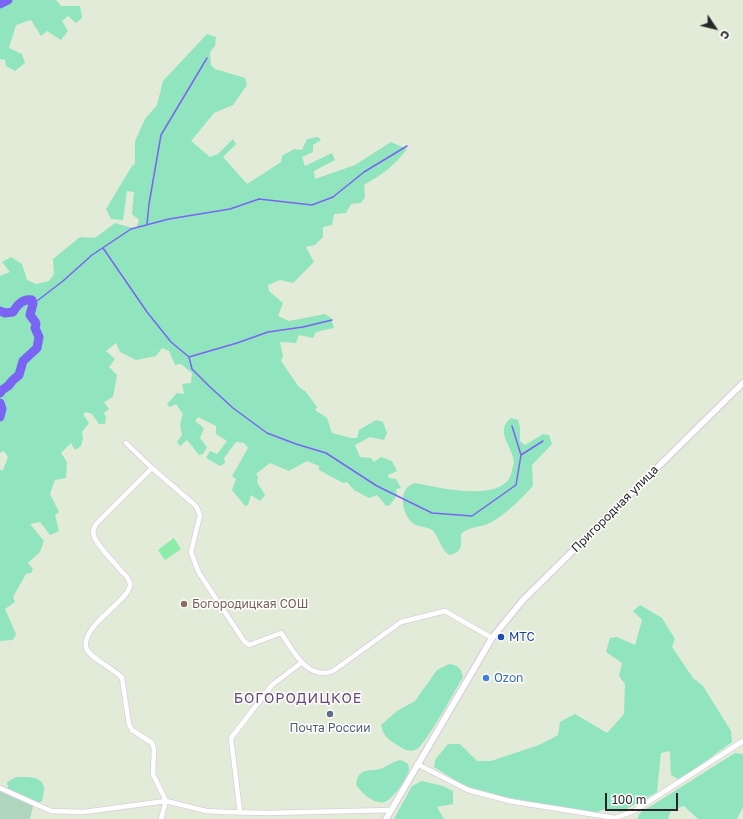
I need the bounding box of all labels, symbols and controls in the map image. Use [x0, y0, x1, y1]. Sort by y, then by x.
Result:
north arrow [695, 8, 735, 48]
text: С [718, 28, 733, 42]
street label: Пригородная улица [569, 463, 661, 555]
place label: Богородицкая СОШ [192, 597, 308, 611]
marker: Богородицкая СОШ [179, 599, 189, 609]
place label: МТС [509, 630, 535, 644]
marker: МТС [496, 632, 506, 642]
place label: Ozon [494, 671, 523, 685]
marker: Ozon [481, 673, 491, 683]
district label: БОГОРОДИЦКОЕ [234, 691, 362, 707]
marker: Почта России [325, 709, 335, 719]
place label: Почта России [290, 721, 370, 735]
scale bar [607, 785, 680, 811]
text: 100 m [612, 792, 646, 807]

